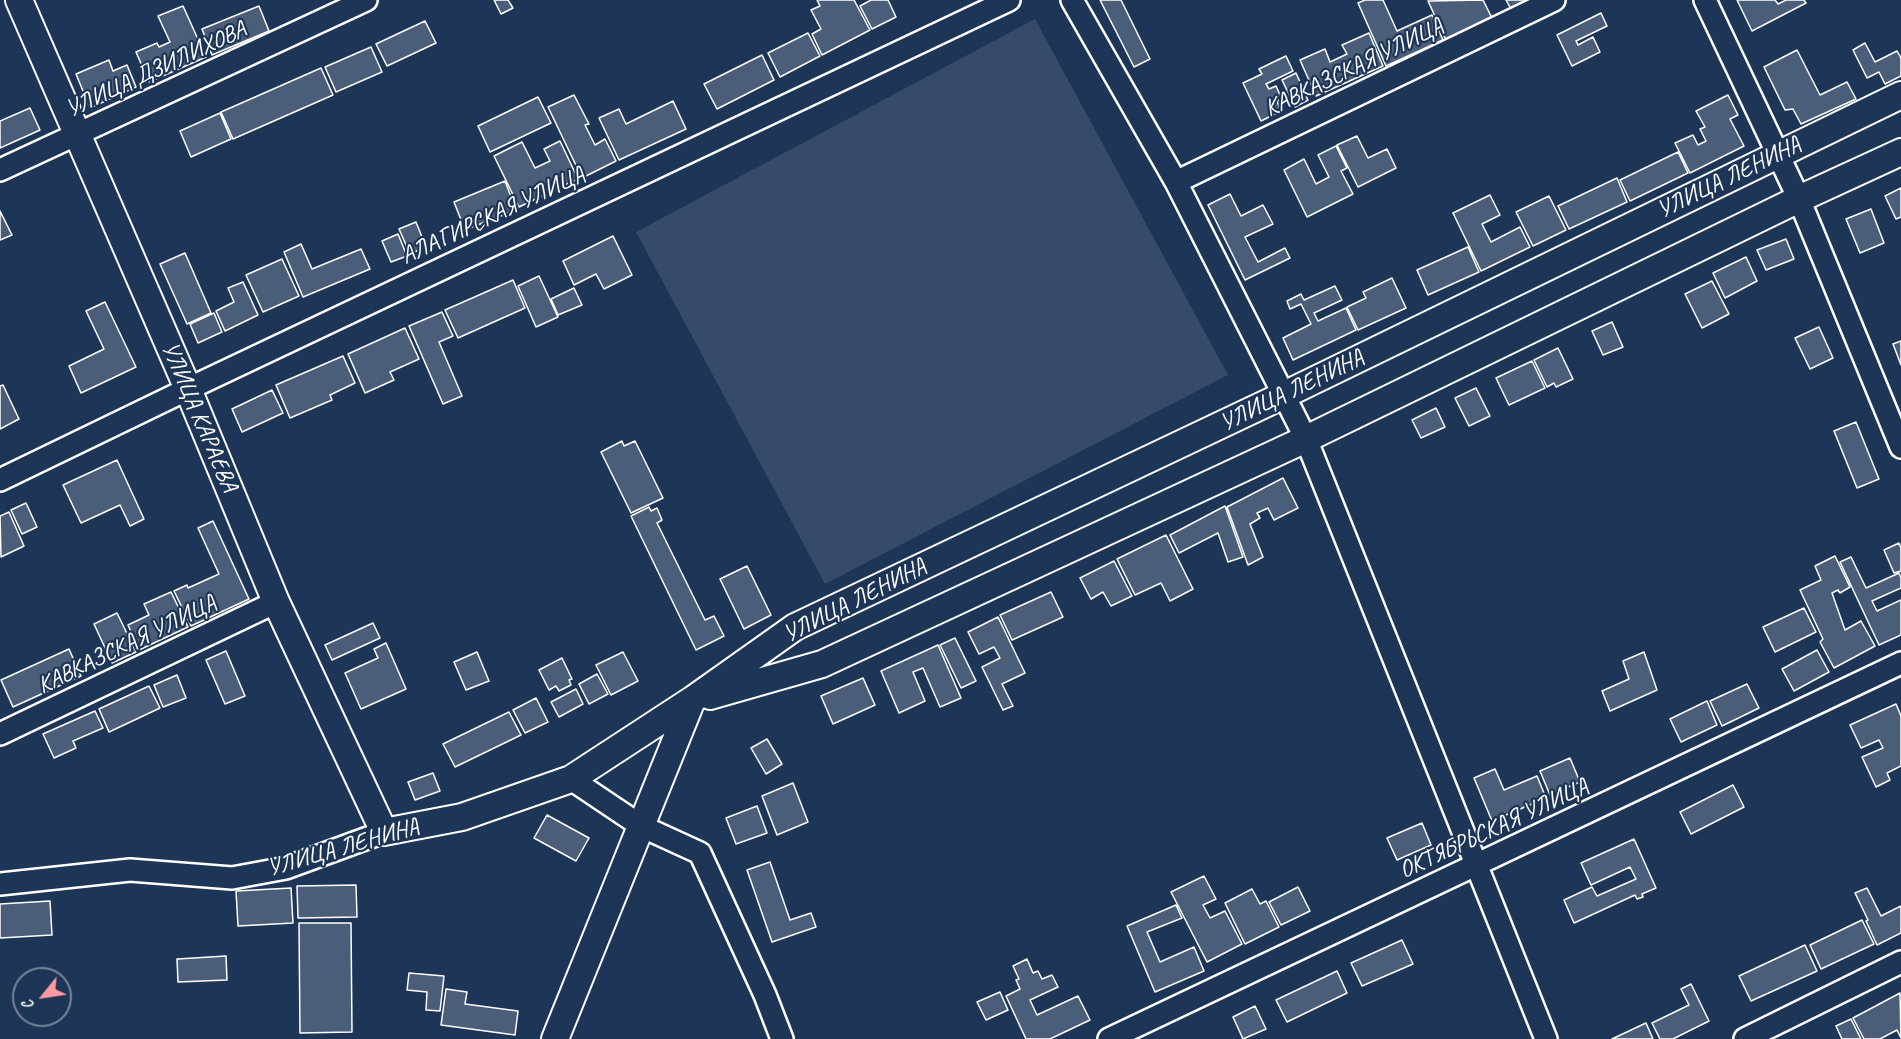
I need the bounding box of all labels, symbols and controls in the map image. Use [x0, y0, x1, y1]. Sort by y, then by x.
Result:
street label: КАВКАЗСКАЯ УЛИЦА [1260, 12, 1448, 124]
street label: УЛИЦА ДЗИЛИХОВА [61, 16, 251, 124]
street label: УЛИЦА ЛЕНИНА [1652, 131, 1806, 225]
street label: АЛАГИРСКАЯ УЛИЦА [397, 161, 589, 271]
street label: УЛИЦА КАРАЕВА [155, 338, 243, 496]
street label: УЛИЦА ЛЕНИНА [1215, 344, 1369, 438]
street label: УЛИЦА ЛЕНИНА [779, 553, 931, 649]
street label: КАВКАЗСКАЯ УЛИЦА [33, 589, 221, 701]
street label: ОКТЯБРЬСКАЯ УЛИЦА [1395, 773, 1593, 885]
street label: УЛИЦА ЛЕНИНА [264, 813, 422, 883]
north arrow [12, 967, 72, 1027]
text: С [18, 997, 39, 1013]

